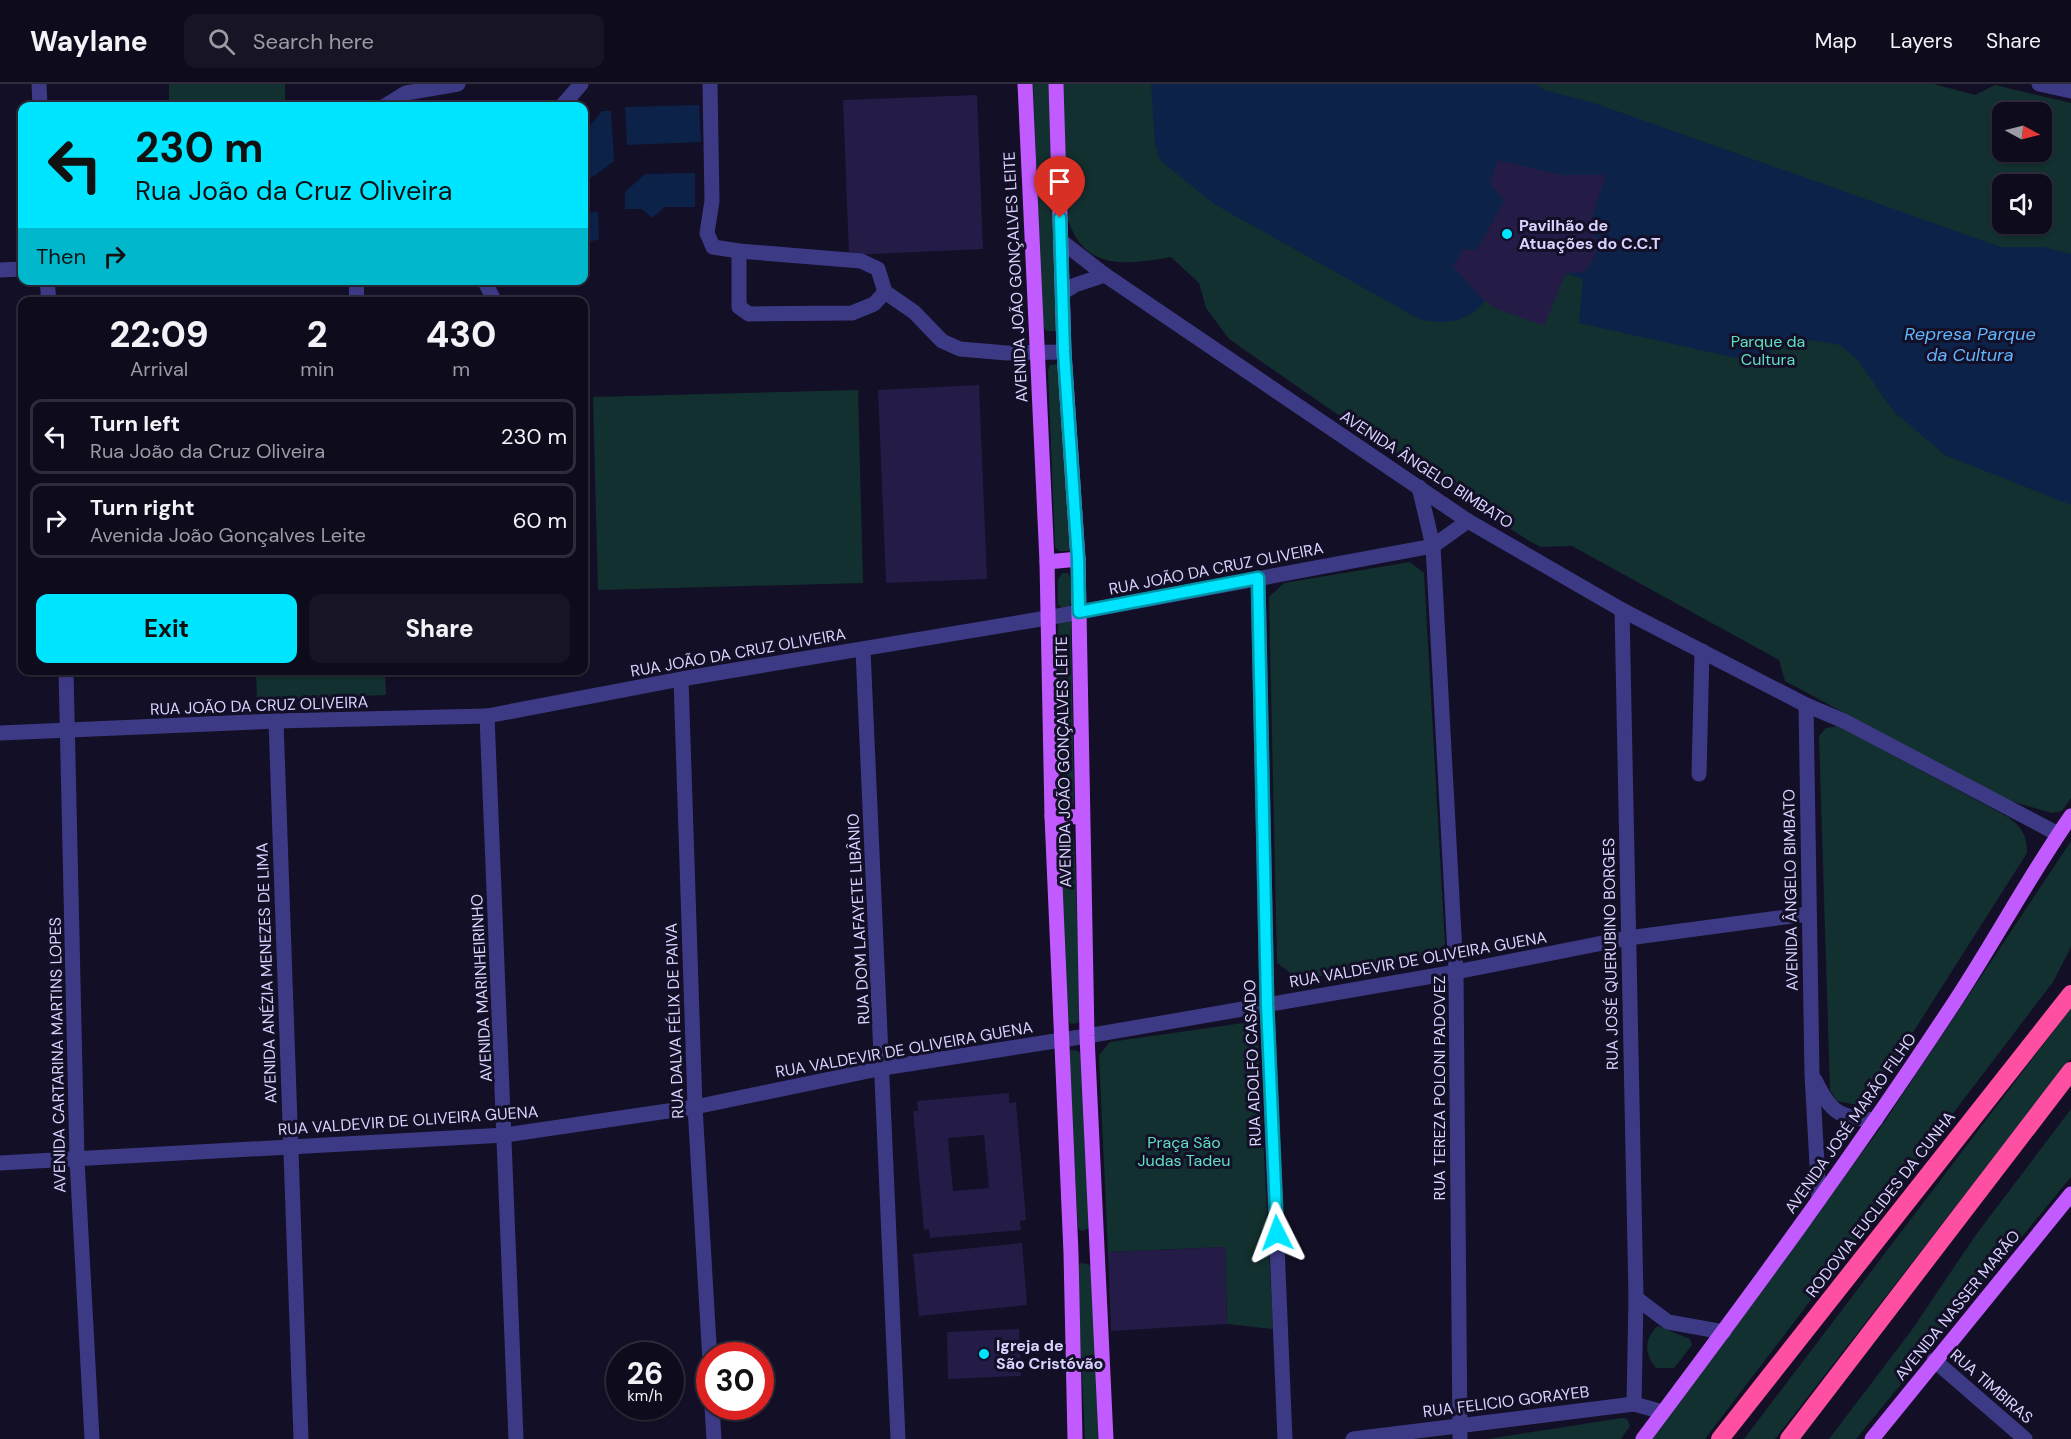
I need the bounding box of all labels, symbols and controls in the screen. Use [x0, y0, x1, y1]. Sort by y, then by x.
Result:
search box [184, 14, 604, 68]
text: Waylane [30, 23, 148, 60]
icon: search [205, 25, 238, 58]
text: Search here [253, 27, 374, 56]
text: Map [1815, 27, 1857, 55]
text: Layers [1890, 27, 1953, 55]
text: Share [1986, 27, 2041, 55]
north arrow [1992, 102, 2052, 162]
map controls [1992, 102, 2052, 234]
text: 230 m [135, 120, 264, 175]
icon: left [36, 126, 114, 204]
street label: AVENIDA JOÃO GONÇALVES LEITE [998, 151, 1033, 403]
pin [1034, 156, 1085, 218]
icon: arrive [1043, 165, 1076, 198]
text: Rua João da Cruz Oliveira [135, 173, 452, 208]
button: sound [1992, 174, 2052, 234]
place label: Pavilhão de Atuações do C.C.T [1519, 215, 1661, 254]
marker: Pavilhão de Atuações do C.C.T [1500, 227, 1514, 241]
icon: right [98, 240, 131, 273]
text: Then [36, 242, 86, 271]
text: 22:09 [109, 311, 209, 358]
text: 2 [307, 311, 328, 358]
text: 430 [426, 311, 497, 358]
water label: Represa Parque da Cultura [1904, 322, 2036, 367]
park label: Parque da Cultura [1731, 331, 1805, 370]
text: Arrival [130, 356, 188, 382]
text: min [300, 356, 334, 382]
text: m [452, 356, 470, 382]
street label: AVENIDA ÂNGELO BIMBATO [1336, 406, 1517, 533]
text: Turn left [90, 409, 180, 438]
icon: left [39, 420, 72, 453]
text: 230 m [501, 422, 567, 451]
text: Rua João da Cruz Oliveira [90, 438, 325, 464]
text: Turn right [90, 493, 195, 522]
icon: right [39, 504, 72, 537]
text: 60 m [513, 506, 567, 535]
text: Avenida João Gonçalves Leite [90, 522, 366, 548]
street label: RUA JOÃO DA CRUZ OLIVEIRA [1107, 537, 1326, 600]
button: Exit [36, 594, 297, 663]
button: Share [309, 594, 570, 663]
street label: RUA JOÃO DA CRUZ OLIVEIRA [629, 623, 848, 682]
street label: AVENIDA JOÃO GONÇALVES LEITE [1051, 636, 1076, 888]
street label: RUA JOÃO DA CRUZ OLIVEIRA [150, 691, 369, 720]
street label: AVENIDA ÂNGELO BIMBATO [1778, 789, 1803, 991]
street label: RUA DOM LAFAYETE LIBÂNIO [842, 813, 875, 1025]
street label: RUA JOSÉ QUERUBINO BORGES [1598, 838, 1623, 1070]
street label: AVENIDA ANÉZIA MENEZES DE LIMA [251, 842, 282, 1104]
street label: AVENIDA MARINHEIRINHO [466, 893, 497, 1083]
street label: AVENIDA CARTARINA MARTINS LOPES [45, 917, 70, 1193]
street label: RUA DALVA FÉLIX DE PAIVA [661, 922, 688, 1119]
street label: RUA VALDEVIR DE OLIVEIRA GUENA [1288, 926, 1549, 992]
street label: RUA TEREZA POLONI PADOVEZ [1429, 976, 1450, 1200]
street label: RUA ADOLFO CASADO [1239, 979, 1266, 1147]
street label: RUA VALDEVIR DE OLIVEIRA GUENA [774, 1016, 1035, 1082]
street label: AVENIDA JOSÉ MARÃO FILHO [1780, 1029, 1921, 1218]
street label: RUA VALDEVIR DE OLIVEIRA GUENA [277, 1101, 539, 1140]
street label: RODOVIA EUCLIDES DA CUNHA [1801, 1107, 1960, 1302]
park label: Praça São Judas Tadeu [1138, 1132, 1231, 1171]
position arrow [1245, 1201, 1309, 1265]
street label: AVENIDA NASSER MARÃO [1890, 1226, 2025, 1385]
place label: Igreja de São Cristóvão [996, 1335, 1103, 1374]
speed limit sign: 30 [696, 1342, 774, 1420]
street label: RUA TIMBIRAS [1946, 1345, 2038, 1428]
marker: Igreja de São Cristóvão [977, 1347, 991, 1361]
text: 26 [627, 1354, 663, 1393]
street label: RUA FELICIO GORAYEB [1422, 1381, 1590, 1422]
text: km/h [627, 1386, 663, 1406]

